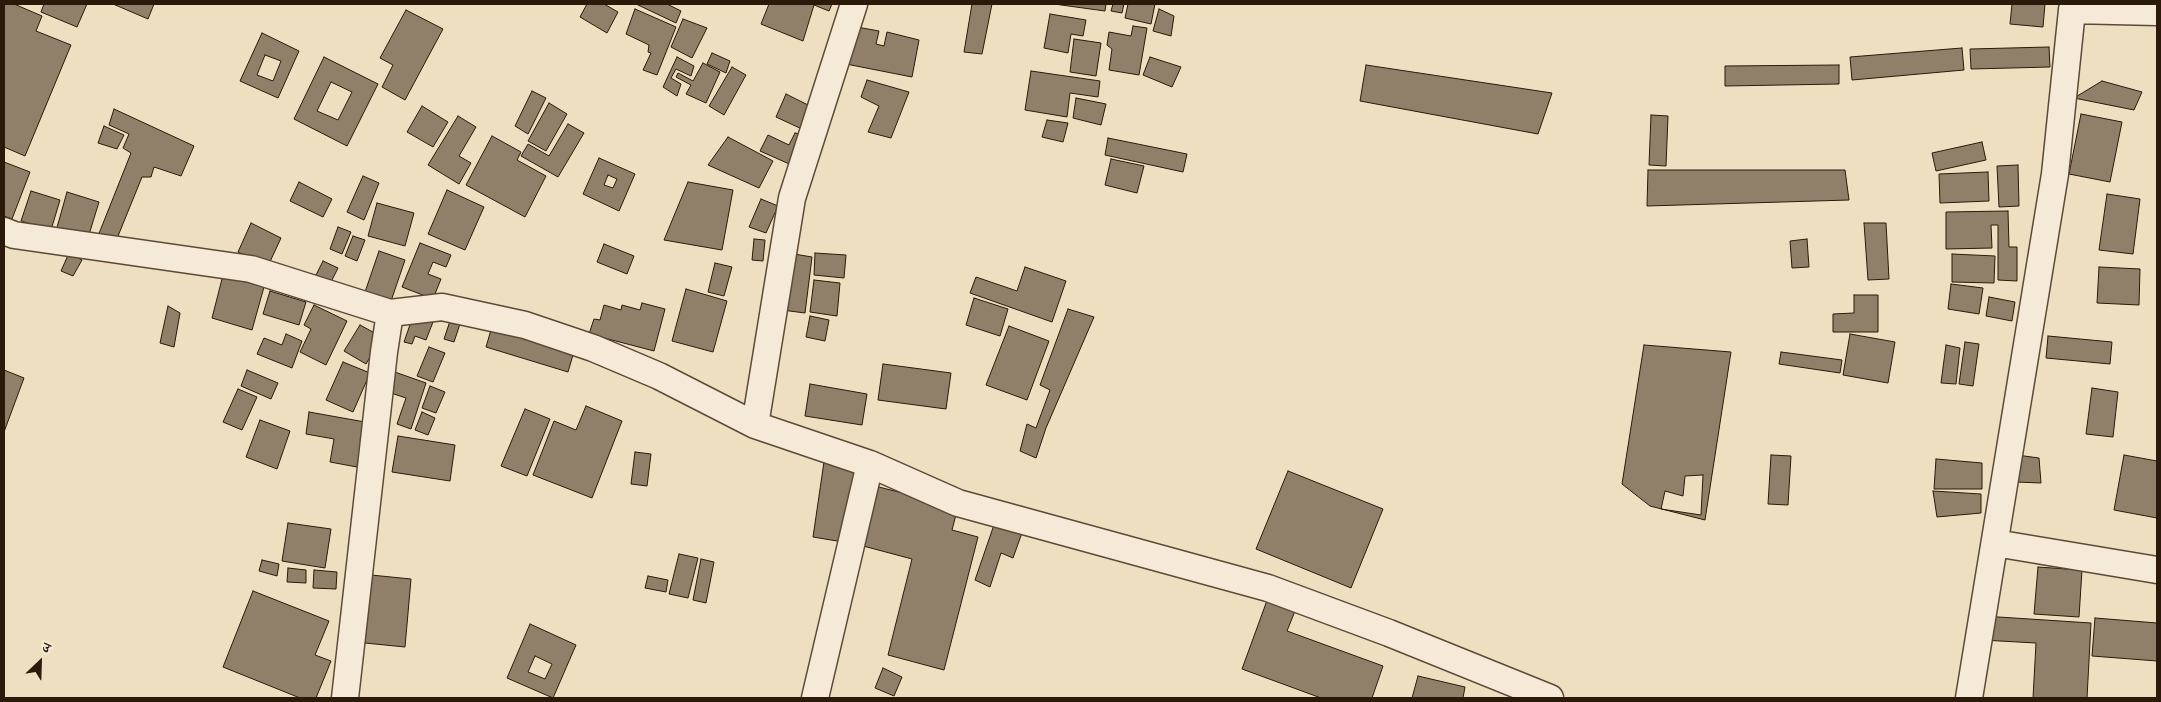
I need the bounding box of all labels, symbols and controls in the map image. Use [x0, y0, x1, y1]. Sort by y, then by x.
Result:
north arrow [15, 637, 65, 687]
text: उ [40, 639, 53, 657]

